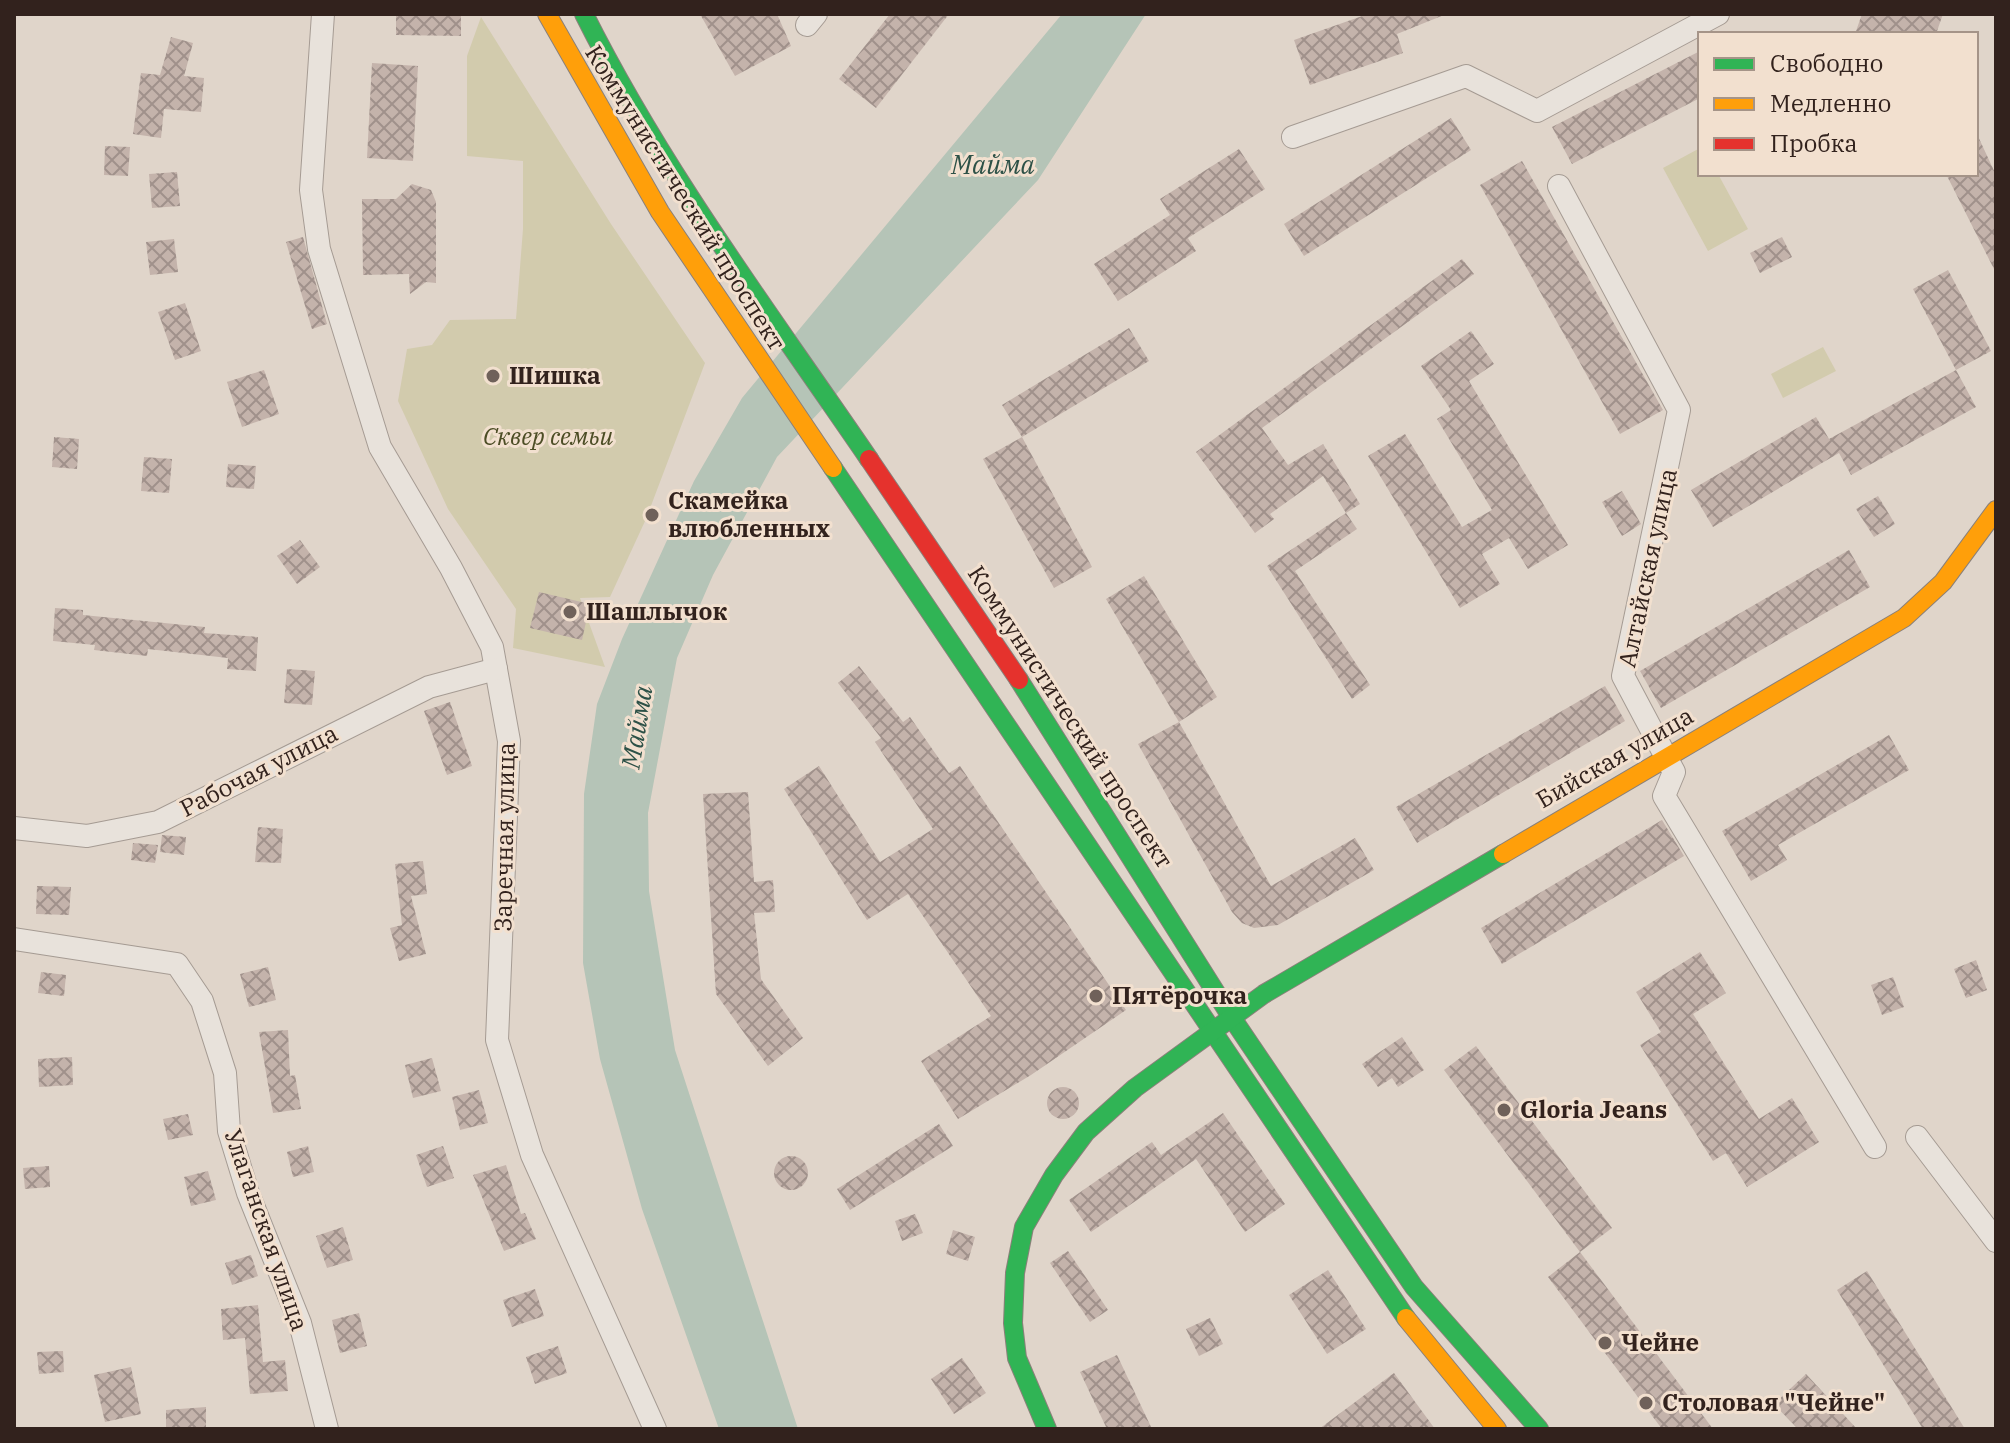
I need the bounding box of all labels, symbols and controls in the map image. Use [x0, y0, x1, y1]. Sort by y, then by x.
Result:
legend [1698, 32, 1978, 176]
street label: Коммунистический проспект [578, 39, 793, 356]
text: Свободно [1770, 47, 1883, 79]
text: Медленно [1770, 87, 1891, 119]
text: Пробка [1770, 127, 1858, 159]
water label: Майма [950, 147, 1035, 181]
place label: Шишка [509, 359, 601, 391]
marker: Шишка [484, 367, 502, 385]
park label: Сквер семьи [483, 420, 613, 452]
street label: Алтайская улица [1610, 465, 1684, 670]
place label: Скамейка влюбленных [668, 484, 830, 544]
marker: Скамейка влюбленных [643, 506, 661, 524]
street label: Коммунистический проспект [961, 559, 1181, 874]
place label: Шашлычок [586, 595, 727, 627]
marker: Шашлычок [561, 603, 579, 621]
water label: Майма [613, 683, 659, 772]
street label: Бийская улица [1530, 699, 1699, 815]
street label: Рабочая улица [174, 717, 343, 824]
street label: Заречная улица [486, 742, 522, 932]
place label: Пятёрочка [1112, 979, 1247, 1011]
marker: Пятёрочка [1087, 987, 1105, 1005]
place label: Gloria Jeans [1520, 1093, 1667, 1125]
marker: Gloria Jeans [1495, 1101, 1513, 1119]
street label: Улаганская улица [217, 1125, 316, 1335]
place label: Чейне [1621, 1326, 1699, 1358]
marker: Чейне [1596, 1334, 1614, 1352]
place label: Столовая "Чейне" [1662, 1386, 1885, 1418]
marker: Столовая "Чейне" [1637, 1394, 1655, 1412]

